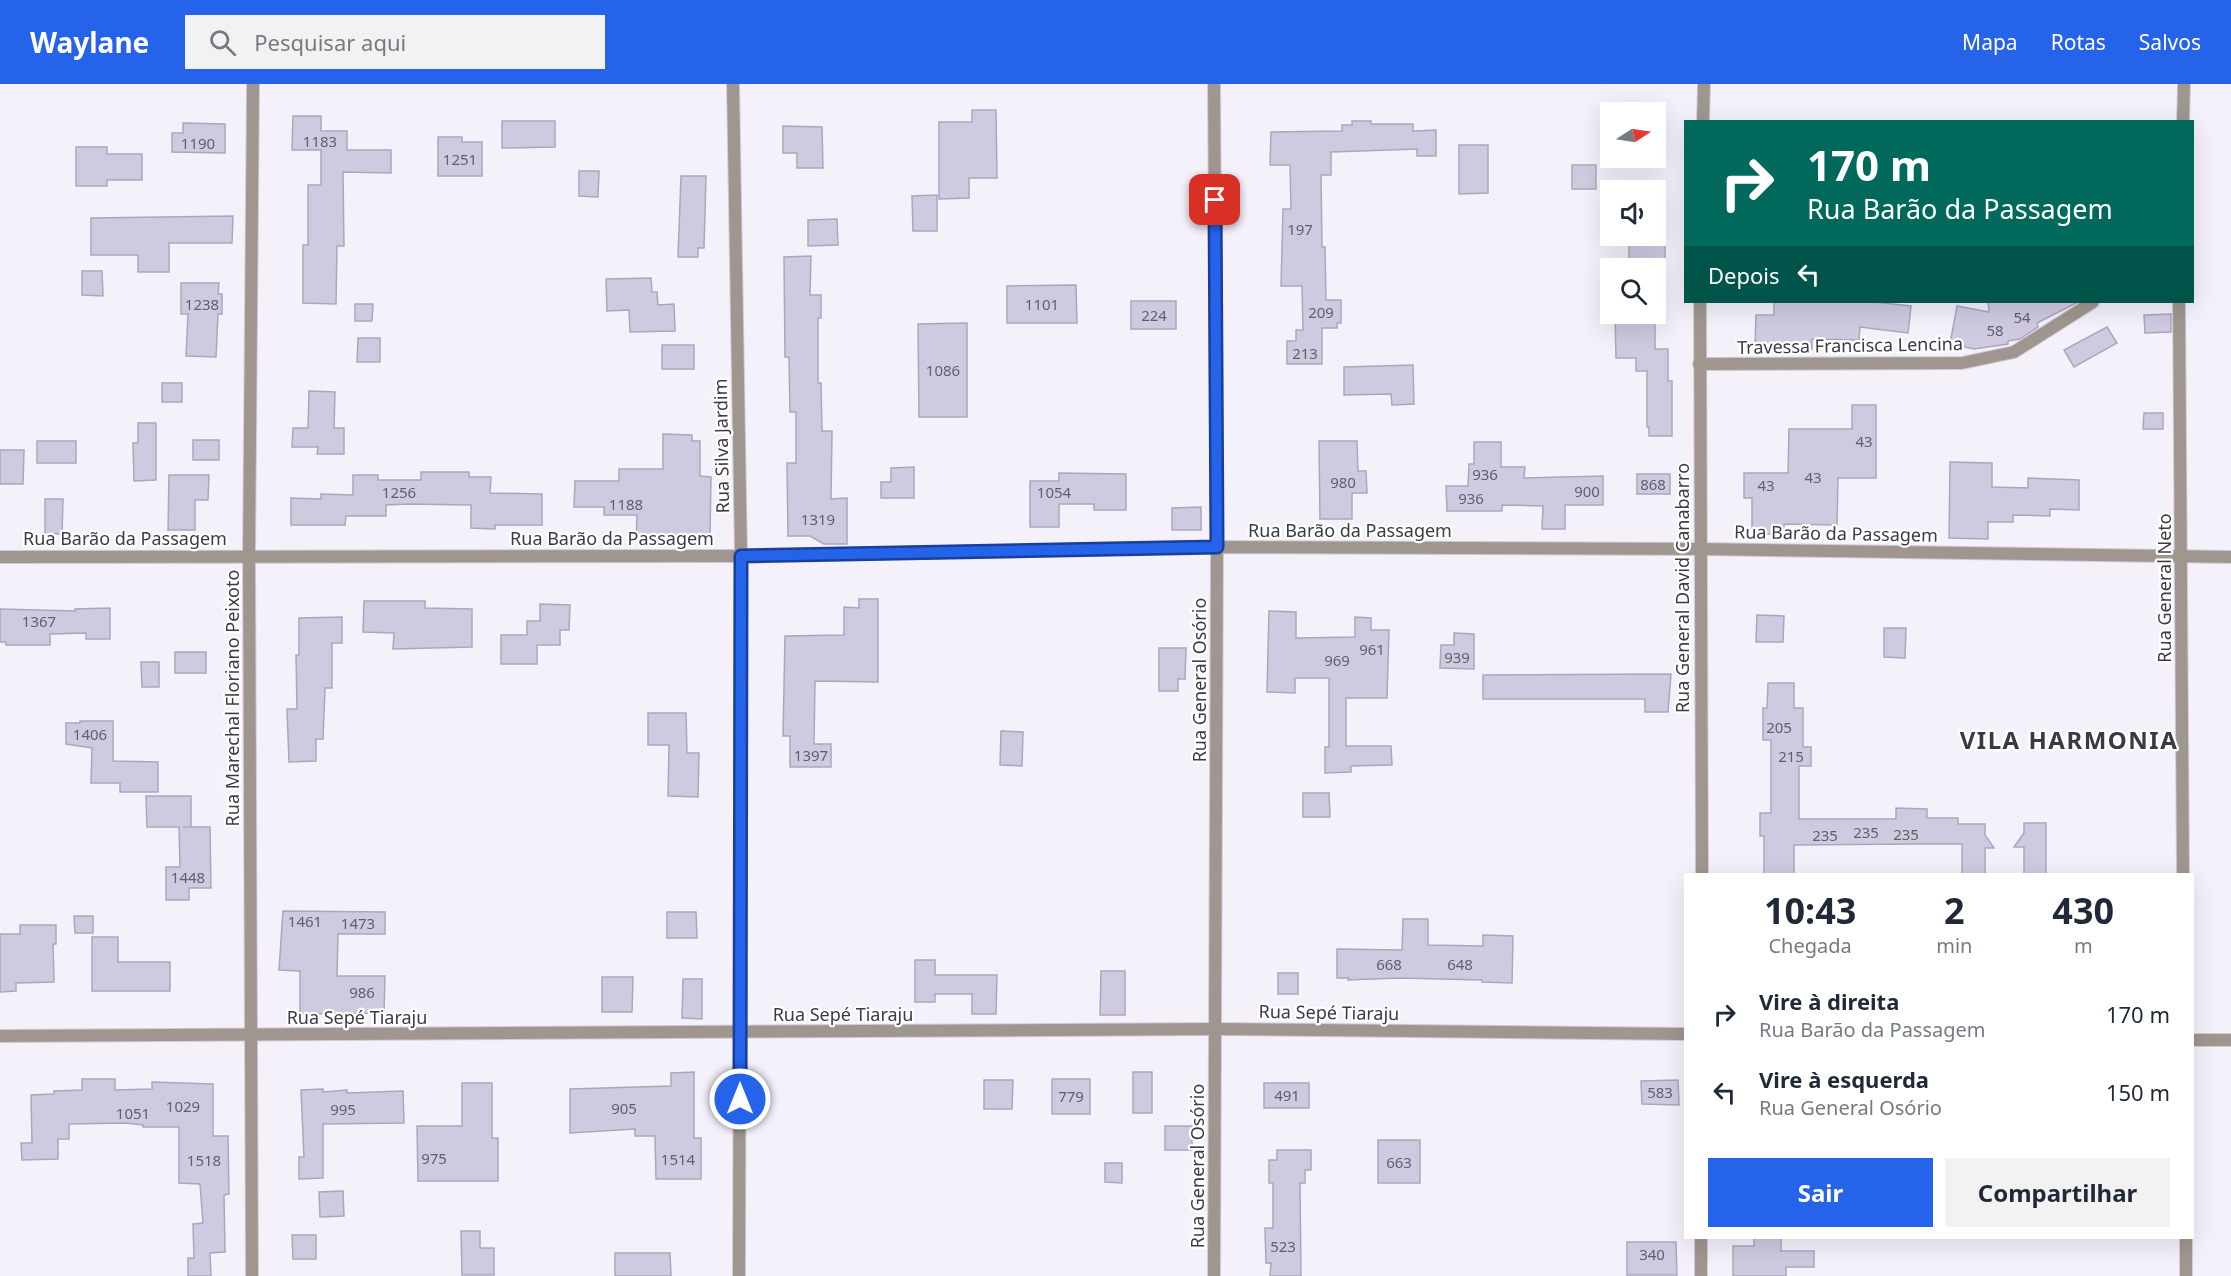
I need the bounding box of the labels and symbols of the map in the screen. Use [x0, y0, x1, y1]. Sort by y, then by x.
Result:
north arrow [1600, 102, 1666, 168]
house number: 1183 [303, 131, 337, 151]
house number: 1190 [181, 133, 215, 153]
house number: 1251 [443, 149, 477, 169]
pin [1189, 174, 1240, 225]
house number: 197 [1287, 219, 1313, 239]
house number: 1238 [185, 294, 219, 314]
house number: 1101 [1025, 294, 1059, 314]
house number: 209 [1308, 302, 1334, 322]
house number: 224 [1141, 305, 1167, 325]
house number: 54 [2013, 307, 2031, 327]
house number: 58 [1986, 320, 2004, 340]
street label: Travessa Francisca Lencina [1737, 331, 1963, 359]
house number: 213 [1292, 343, 1318, 363]
house number: 1086 [926, 360, 960, 380]
street label: Rua Silva Jardim [708, 378, 734, 514]
house number: 43 [1855, 431, 1873, 451]
street label: Rua General David Canabarro [1670, 463, 1694, 713]
house number: 936 [1472, 464, 1498, 484]
house number: 43 [1804, 467, 1822, 487]
house number: 980 [1330, 472, 1356, 492]
house number: 868 [1640, 474, 1666, 494]
house number: 43 [1757, 475, 1775, 495]
house number: 900 [1574, 481, 1600, 501]
house number: 1256 [382, 482, 416, 502]
house number: 1054 [1037, 482, 1072, 502]
house number: 936 [1458, 488, 1484, 508]
house number: 1188 [609, 494, 643, 514]
house number: 1319 [801, 509, 835, 529]
street label: Rua General Neto [2152, 513, 2176, 663]
street label: Rua Barão da Passagem [1248, 518, 1452, 542]
street label: Rua Barão da Passagem [1734, 519, 1938, 547]
street label: Rua Barão da Passagem [23, 526, 227, 550]
street label: Rua Barão da Passagem [510, 526, 714, 550]
street label: Rua Marechal Floriano Peixoto [220, 570, 244, 826]
street label: Rua General Osório [1187, 598, 1211, 762]
house number: 1367 [22, 611, 56, 631]
house number: 961 [1359, 639, 1385, 659]
house number: 939 [1444, 647, 1470, 667]
house number: 969 [1324, 650, 1350, 670]
house number: 205 [1766, 717, 1792, 737]
district label: VILA HARMONIA [1960, 723, 2178, 756]
house number: 1406 [73, 724, 107, 744]
house number: 1397 [794, 745, 828, 765]
house number: 215 [1778, 746, 1804, 766]
house number: 235 [1853, 822, 1879, 842]
house number: 235 [1893, 824, 1919, 844]
house number: 235 [1812, 825, 1838, 845]
house number: 1448 [171, 867, 205, 887]
house number: 1461 [288, 911, 322, 931]
house number: 1473 [341, 913, 375, 933]
house number: 668 [1376, 954, 1402, 974]
house number: 648 [1447, 954, 1473, 974]
house number: 986 [349, 982, 375, 1002]
street label: Rua Sepé Tiaraju [1258, 999, 1400, 1025]
street label: Rua Sepé Tiaraju [773, 1002, 913, 1026]
street label: Rua Sepé Tiaraju [287, 1005, 427, 1029]
position arrow [708, 1067, 772, 1131]
house number: 583 [1647, 1082, 1673, 1102]
street label: Rua General Osório [1185, 1084, 1209, 1248]
house number: 491 [1274, 1085, 1300, 1105]
house number: 779 [1058, 1086, 1084, 1106]
house number: 1029 [166, 1096, 200, 1116]
house number: 905 [611, 1098, 637, 1118]
house number: 995 [330, 1099, 356, 1119]
house number: 1051 [116, 1103, 150, 1123]
house number: 975 [421, 1148, 447, 1168]
house number: 1514 [661, 1149, 696, 1169]
house number: 1518 [187, 1150, 221, 1170]
house number: 663 [1386, 1152, 1412, 1172]
house number: 523 [1270, 1236, 1296, 1256]
house number: 340 [1639, 1244, 1665, 1264]

